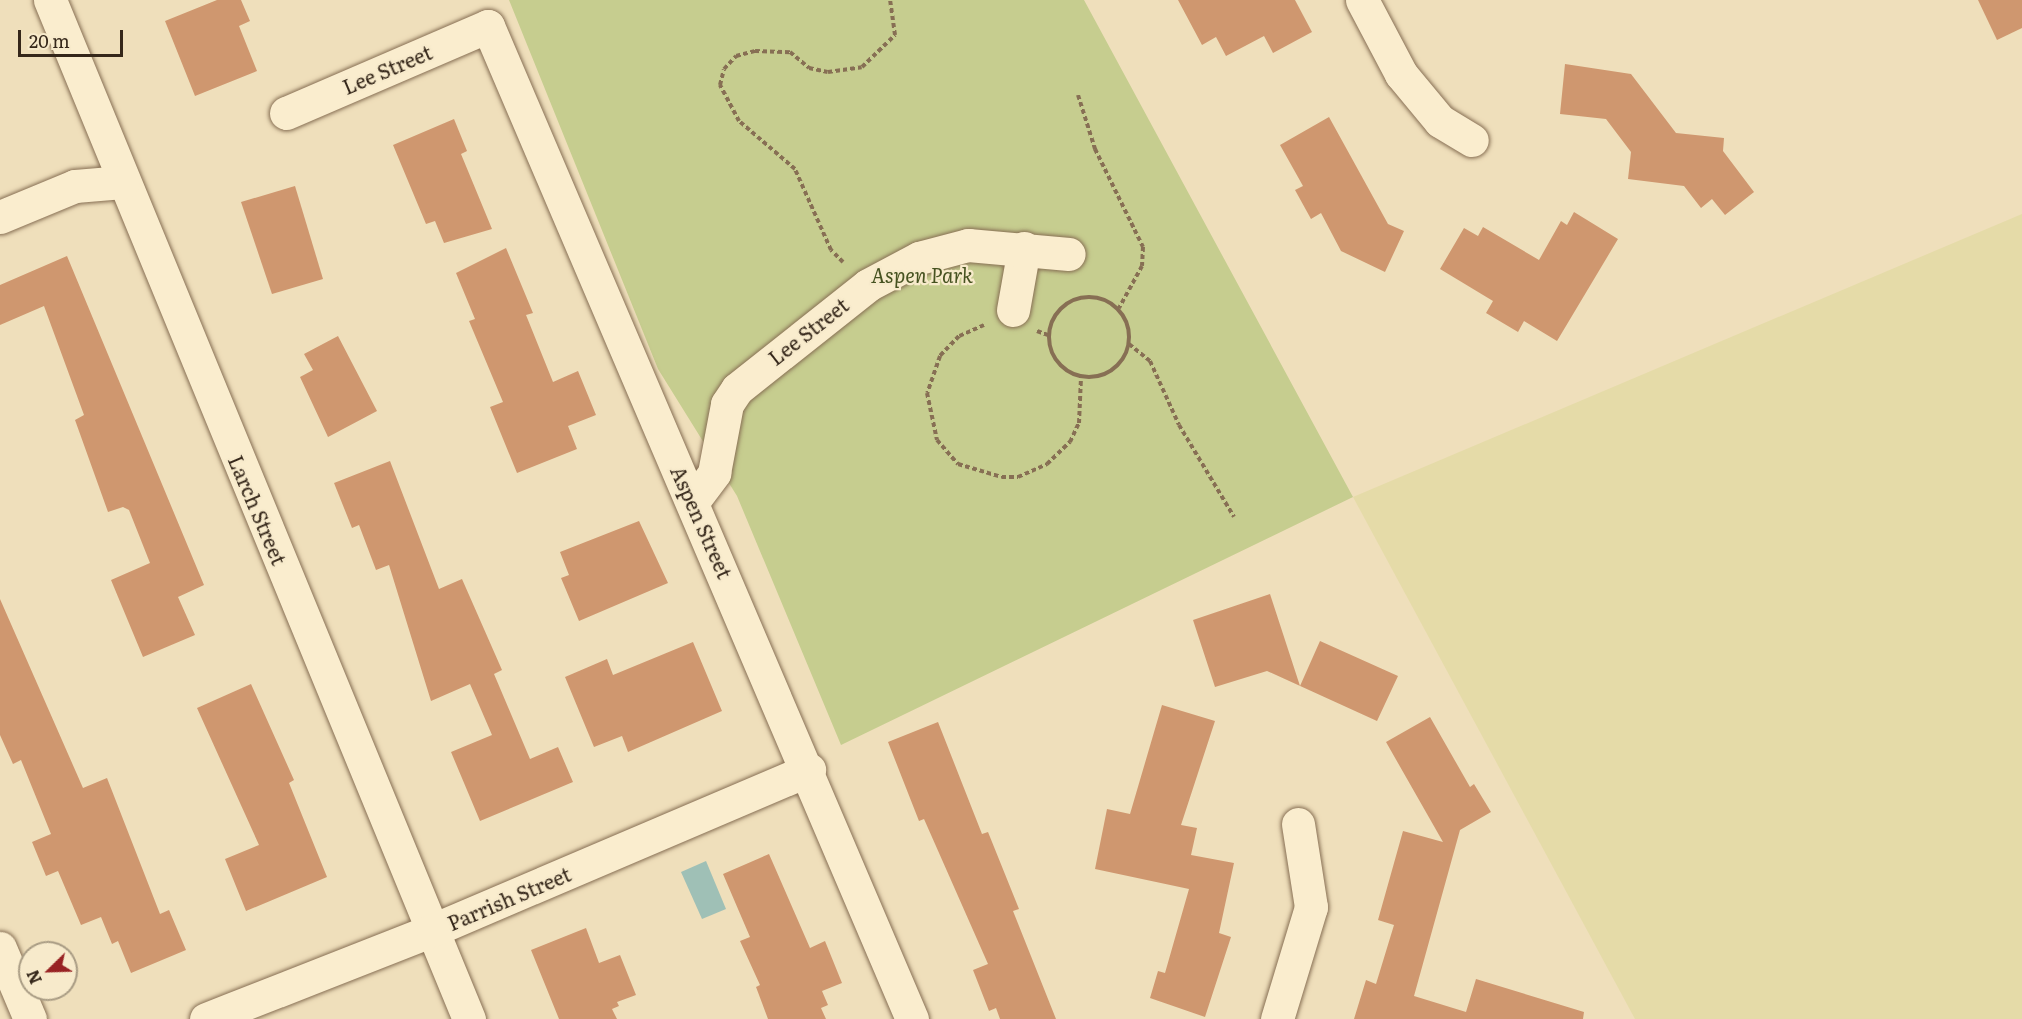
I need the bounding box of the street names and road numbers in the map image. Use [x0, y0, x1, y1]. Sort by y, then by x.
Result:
street label: Lee Street [339, 39, 435, 99]
street label: Lee Street [763, 292, 853, 370]
street label: Larch Street [224, 452, 292, 568]
street label: Aspen Street [666, 462, 738, 582]
street label: Parrish Street [444, 861, 574, 935]

